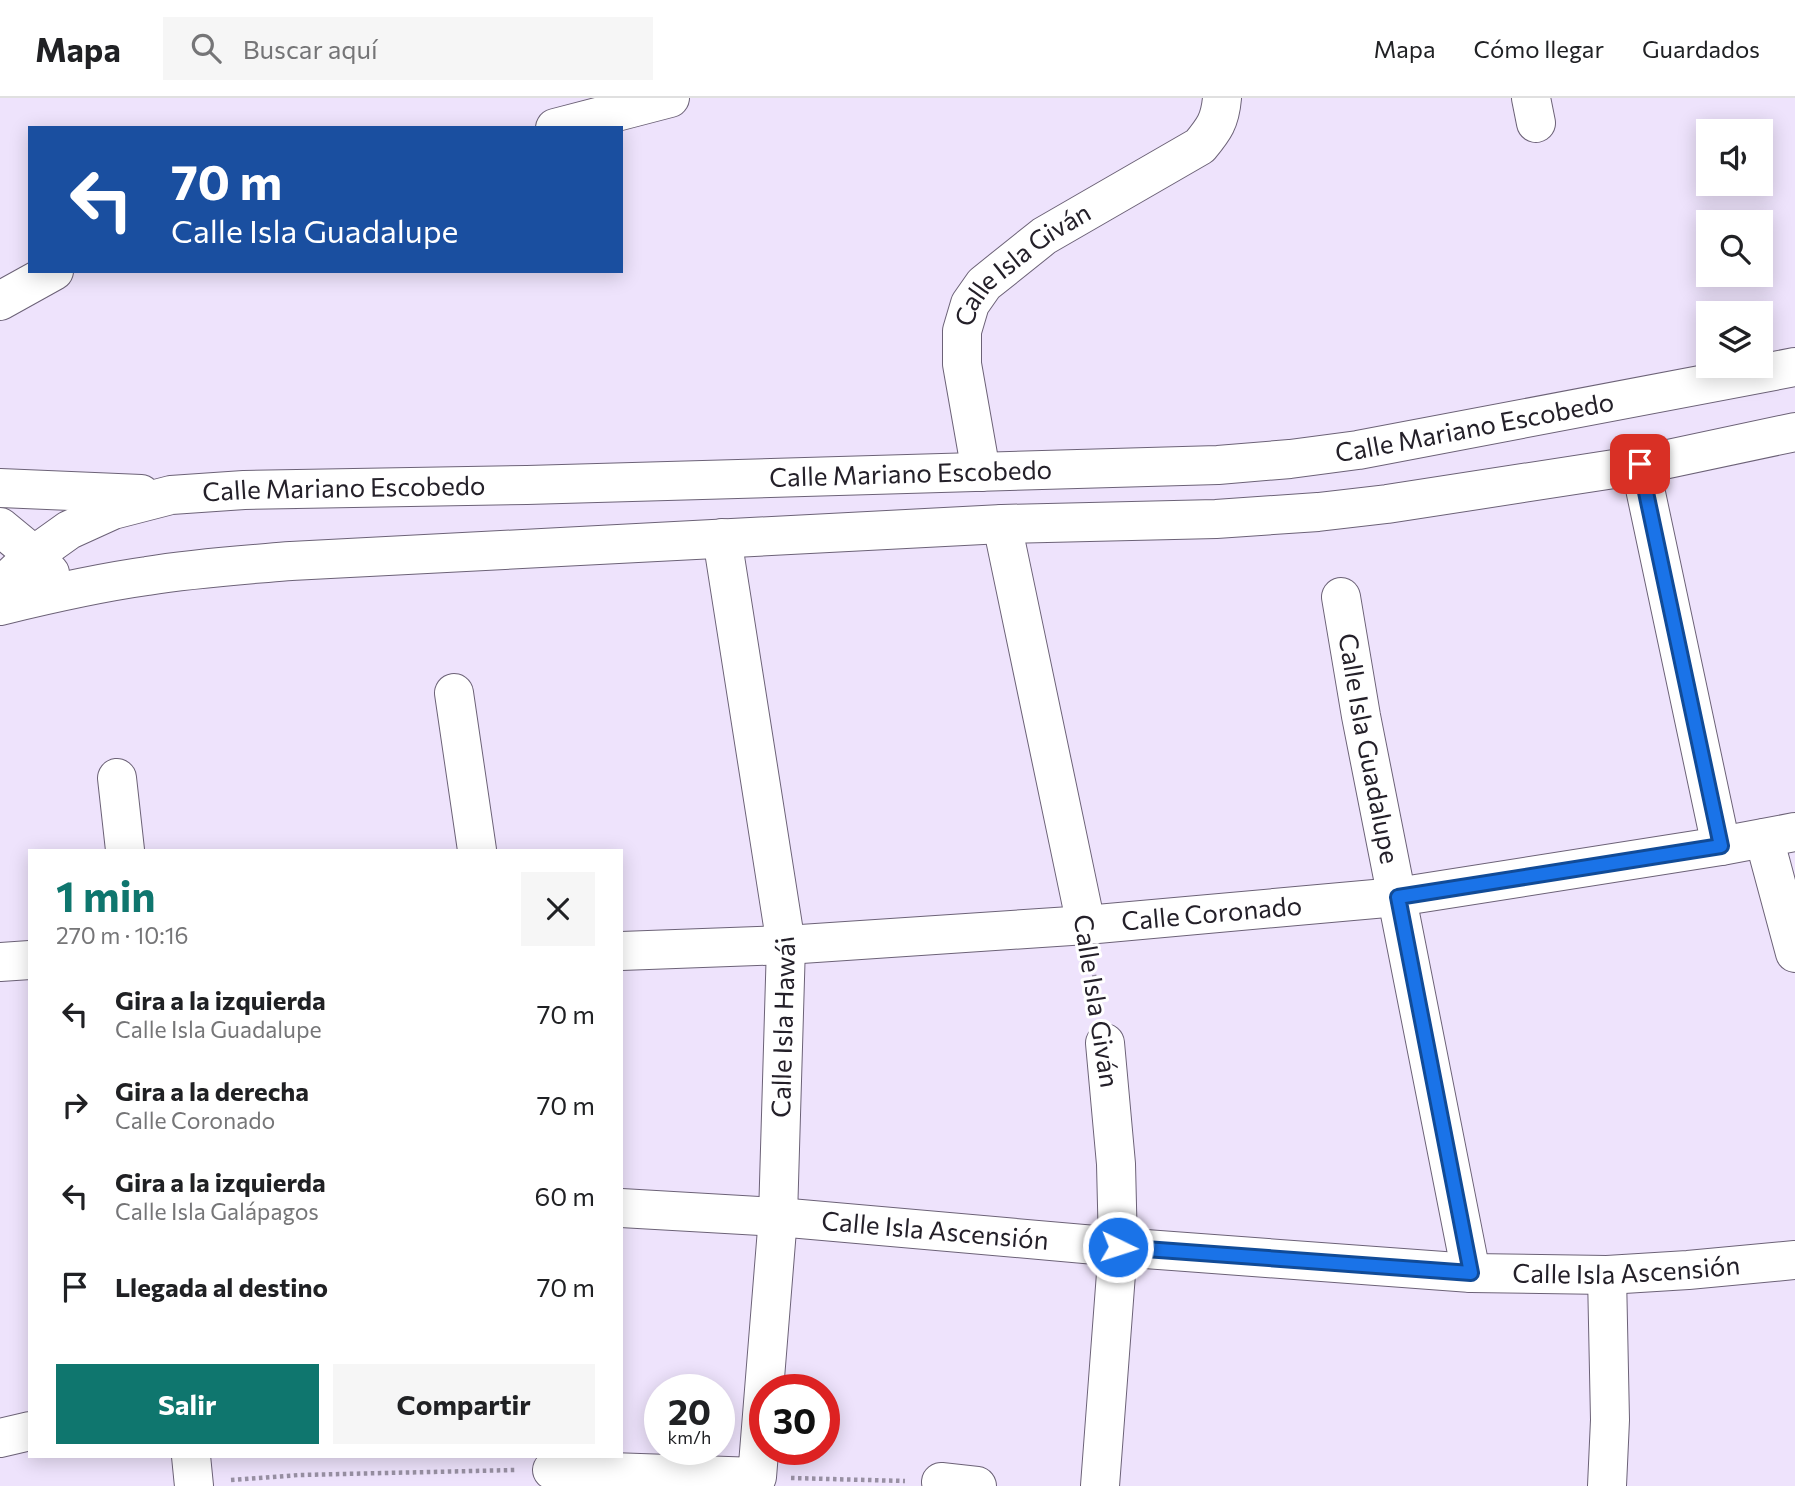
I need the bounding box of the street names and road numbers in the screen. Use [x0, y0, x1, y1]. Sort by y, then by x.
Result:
street label: Calle Isla Giván [947, 196, 1095, 329]
street label: Calle Mariano Escobedo [1333, 385, 1616, 467]
street label: Calle Mariano Escobedo [769, 453, 1053, 492]
street label: Calle Mariano Escobedo [201, 469, 486, 507]
street label: Calle Isla Guadalupe [1333, 631, 1407, 866]
street label: Calle Coronado [1120, 889, 1303, 936]
street label: Calle Isla Giván [1069, 912, 1126, 1090]
street label: Calle Isla Hawái [764, 934, 800, 1118]
street label: Calle Isla Ascensión [820, 1204, 1050, 1255]
street label: Calle Isla Ascensión [1512, 1248, 1741, 1289]

